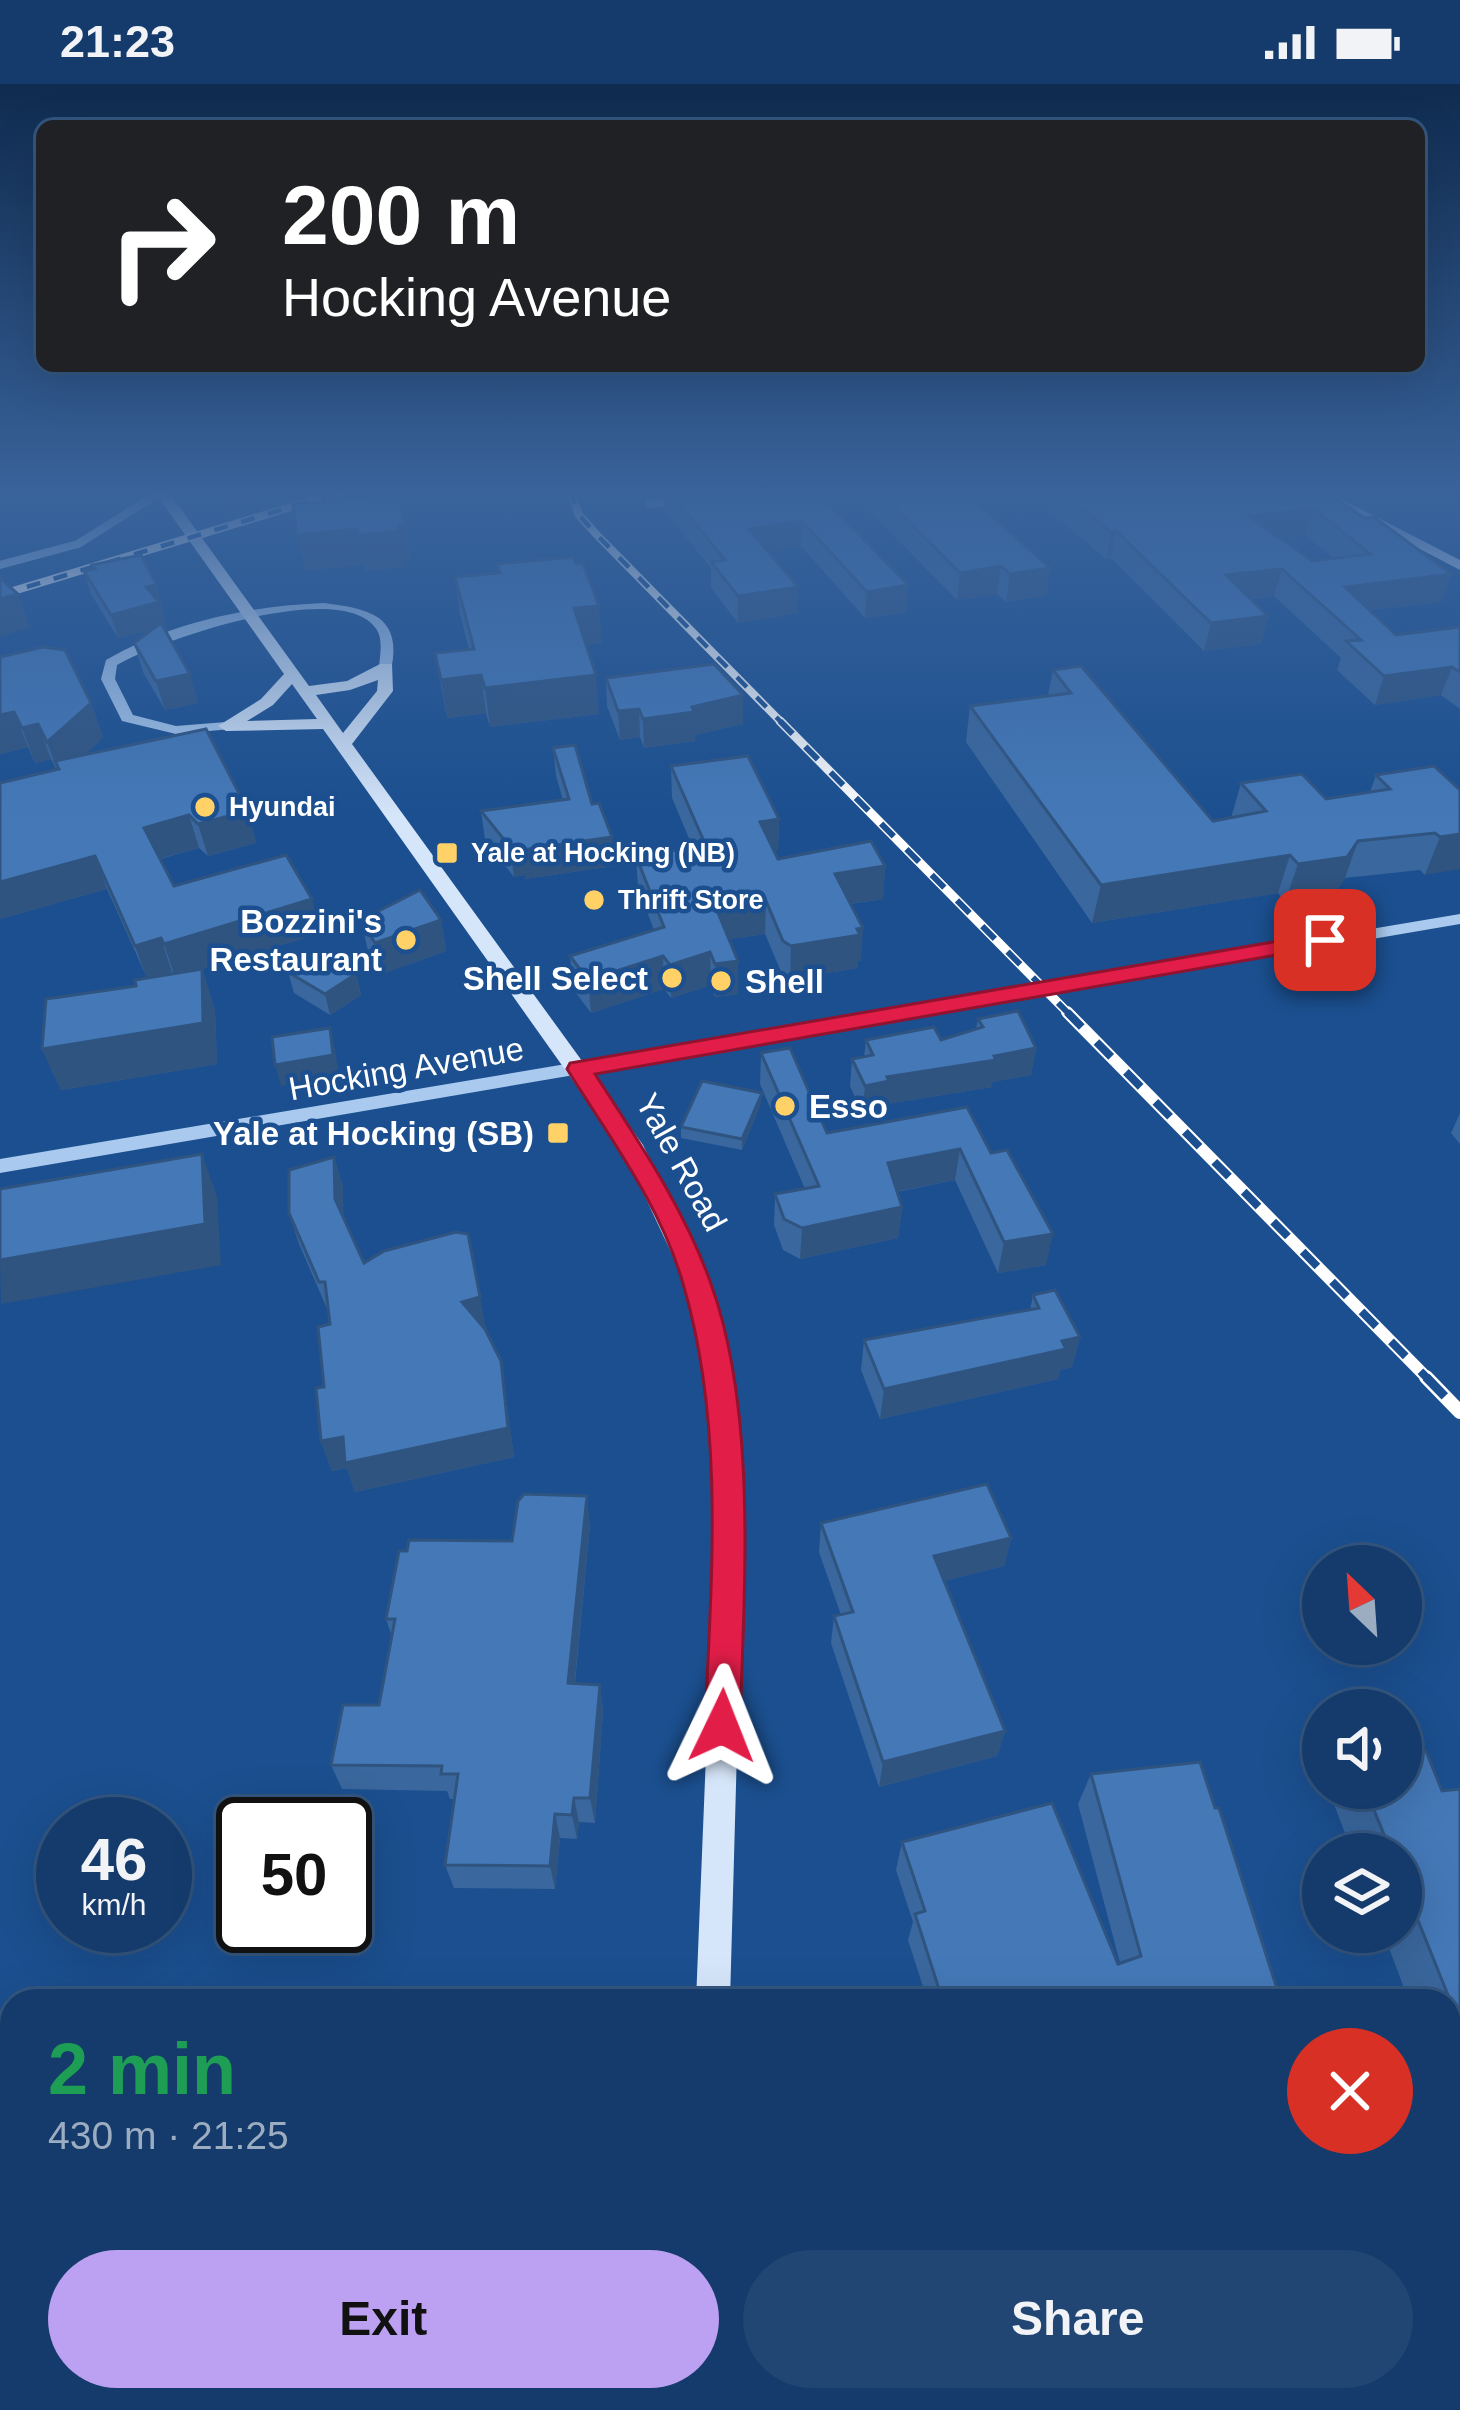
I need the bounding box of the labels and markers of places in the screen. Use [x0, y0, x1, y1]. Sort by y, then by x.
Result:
place label: Hyundai [229, 792, 336, 822]
marker: Hyundai [192, 794, 218, 820]
place label: Yale at Hocking (NB) [471, 838, 735, 868]
marker: Yale at Hocking (NB) [434, 840, 460, 866]
place label: Thrift Store [618, 885, 764, 915]
marker: Thrift Store [581, 887, 607, 913]
pin [1274, 889, 1376, 991]
place label: Bozzini's Restaurant [210, 903, 382, 978]
marker: Bozzini's Restaurant [393, 927, 419, 953]
place label: Shell Select [463, 960, 648, 997]
place label: Shell [745, 963, 824, 1000]
marker: Shell Select [659, 965, 685, 991]
marker: Shell [708, 968, 734, 994]
place label: Esso [809, 1088, 888, 1125]
marker: Esso [772, 1093, 798, 1119]
place label: Yale at Hocking (SB) [213, 1115, 534, 1152]
marker: Yale at Hocking (SB) [545, 1120, 571, 1146]

